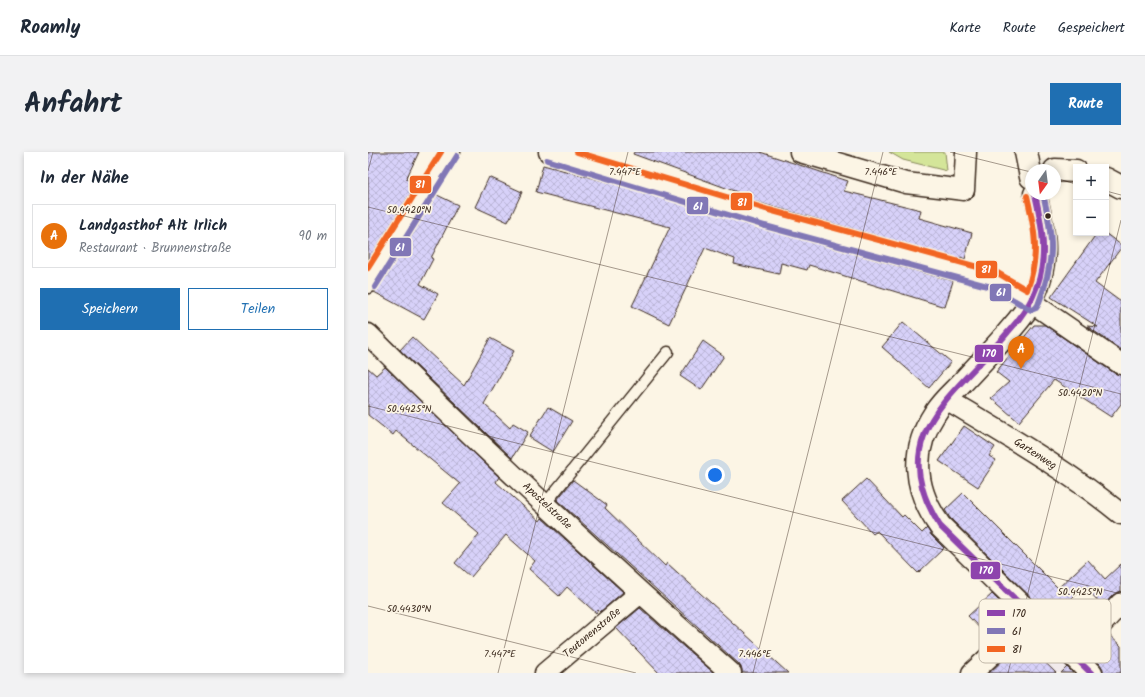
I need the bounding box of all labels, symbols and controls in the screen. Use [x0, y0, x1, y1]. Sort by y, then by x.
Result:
text: Roamly [20, 13, 80, 43]
text: Karte [950, 17, 981, 39]
text: Route [1003, 17, 1036, 39]
text: Gespeichert [1058, 17, 1125, 39]
text: Anfahrt [24, 82, 122, 127]
button: Route [1050, 83, 1121, 125]
text: 7.447°E [609, 164, 642, 180]
text: 7.446°E [865, 164, 899, 180]
north arrow [1025, 164, 1061, 200]
map controls [1073, 164, 1109, 236]
button: + [1073, 164, 1109, 200]
text: In der Nähe [40, 165, 129, 192]
line badge: 81 [409, 175, 432, 194]
text: 81 [415, 176, 426, 194]
line badge: 81 [730, 192, 753, 211]
text: 81 [737, 194, 748, 212]
line badge: 61 [686, 196, 709, 215]
text: 61 [693, 198, 703, 216]
button: − [1073, 200, 1109, 236]
text: 50.4420°N [387, 202, 432, 218]
unlabelled marker [1043, 211, 1053, 221]
text: Landgasthof Alt Irlich [79, 214, 227, 238]
text: A [50, 226, 58, 247]
text: 90 m [299, 226, 327, 247]
line badge: 61 [389, 237, 412, 257]
text: Restaurant · Brunnenstraße [79, 238, 231, 259]
text: 61 [395, 239, 405, 257]
line badge: 81 [975, 260, 998, 279]
text: 81 [981, 261, 992, 279]
line badge: 61 [989, 283, 1012, 302]
text: 61 [996, 284, 1006, 302]
button: Speichern [40, 288, 180, 330]
button: Teilen [188, 288, 328, 330]
pin: A [1008, 336, 1034, 369]
line badge: 170 [974, 344, 1004, 363]
text: 170 [982, 345, 996, 363]
text: 50.4420°N [1058, 385, 1103, 401]
text: 50.4425°N [386, 401, 432, 417]
street label: Gartenweg [1010, 433, 1060, 475]
your location [705, 465, 725, 485]
street label: Apostelstraße [518, 478, 576, 534]
line badge: 170 [970, 561, 1001, 580]
text: 170 [979, 562, 993, 580]
text: 50.4425°N [1057, 584, 1103, 600]
legend [979, 599, 1111, 663]
text: 50.4430°N [387, 601, 432, 617]
street label: Teutonenstraße [559, 603, 625, 663]
text: 170 [1012, 605, 1027, 623]
text: 61 [1012, 623, 1022, 641]
text: 81 [1012, 641, 1022, 659]
text: 7.447°E [484, 646, 517, 662]
text: 7.446°E [739, 646, 773, 662]

